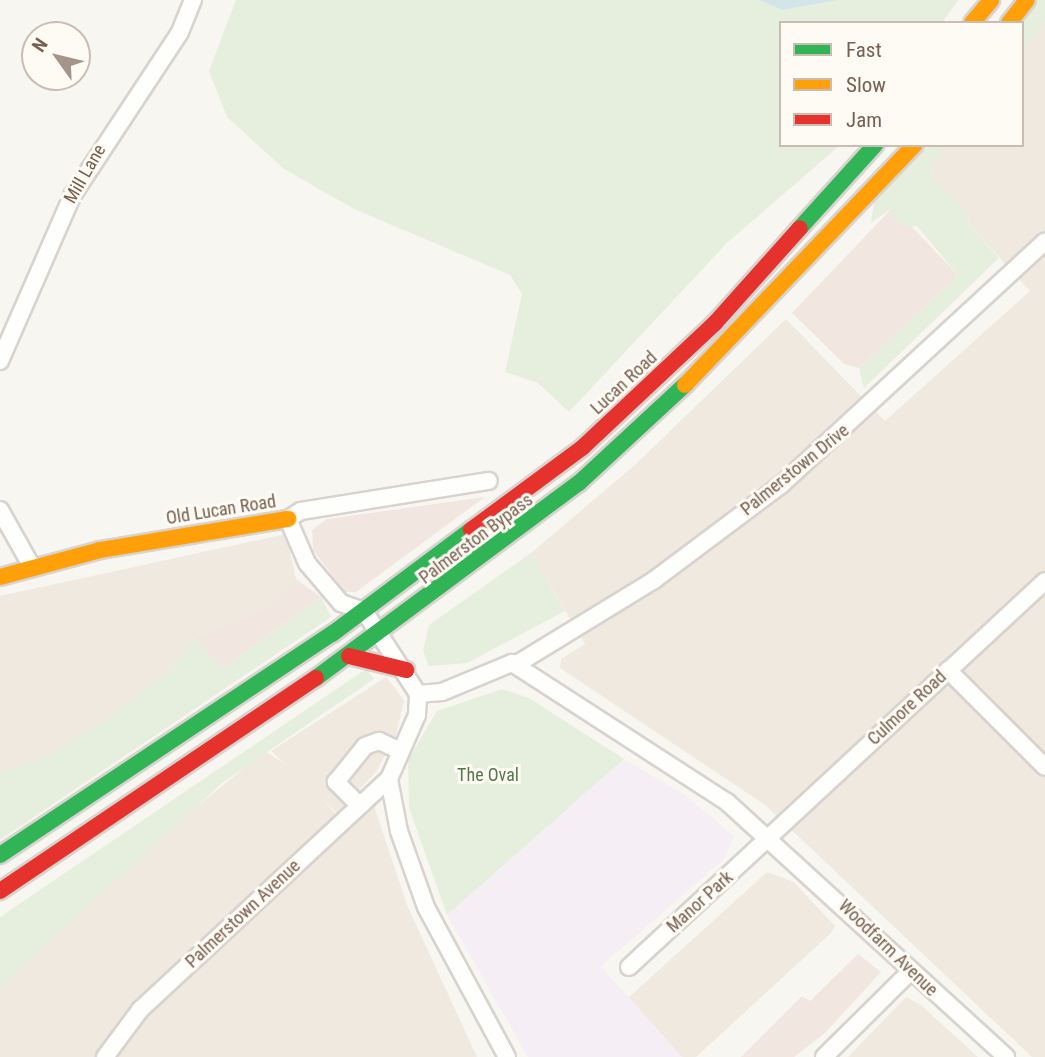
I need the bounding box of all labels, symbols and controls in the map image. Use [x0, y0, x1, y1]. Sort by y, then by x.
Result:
north arrow [21, 21, 91, 91]
legend [779, 21, 1024, 147]
text: N [27, 34, 53, 56]
text: Fast [846, 38, 882, 62]
text: Slow [846, 73, 886, 97]
text: Jam [846, 108, 882, 132]
street label: Mill Lane [60, 141, 110, 207]
street label: Lucan Road [586, 347, 662, 419]
street label: Palmerstown Drive [737, 420, 853, 520]
street label: Palmerston Bypass [415, 489, 537, 589]
street label: Old Lucan Road [165, 491, 277, 529]
street label: Culmore Road [863, 666, 951, 750]
park label: The Oval [457, 764, 519, 786]
street label: Palmerstown Avenue [181, 855, 305, 973]
street label: Manor Park [662, 867, 738, 937]
street label: Woodfarm Avenue [834, 895, 942, 1001]

